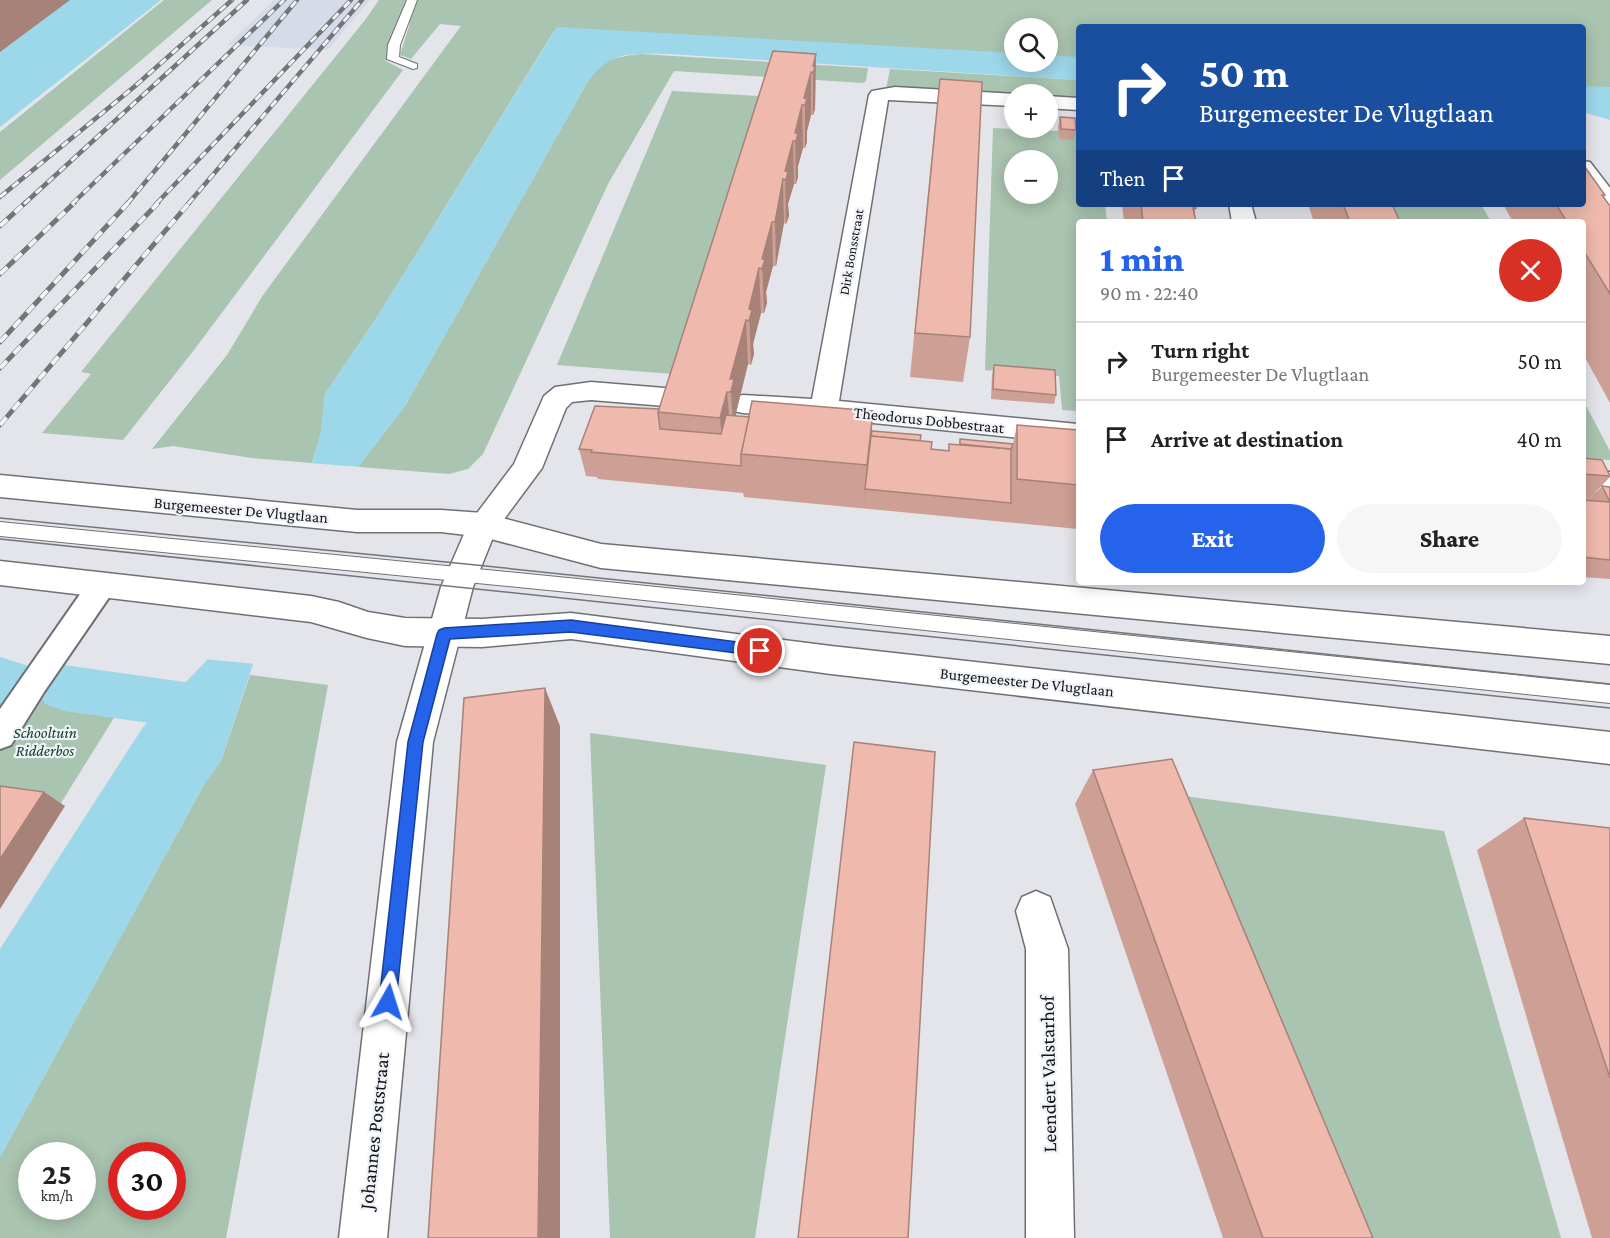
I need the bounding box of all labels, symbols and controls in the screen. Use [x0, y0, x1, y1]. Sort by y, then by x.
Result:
map controls [1004, 18, 1058, 204]
button: search [1004, 18, 1058, 72]
icon: right [1100, 48, 1178, 126]
text: 50 m [1199, 49, 1289, 96]
button: + [1004, 84, 1058, 138]
text: Burgemeester De Vlugtlaan [1199, 98, 1494, 128]
button: − [1004, 150, 1058, 204]
icon: arrive [1157, 162, 1190, 195]
text: Then [1100, 166, 1145, 191]
street label: Dirk Bonsstraat [836, 207, 867, 296]
text: 1 min [1100, 239, 1184, 279]
button: close [1499, 239, 1562, 302]
text: 90 m · 22:40 [1100, 282, 1199, 304]
text: Turn right [1151, 338, 1249, 363]
icon: right [1100, 345, 1133, 378]
text: 50 m [1517, 349, 1562, 374]
text: Burgemeester De Vlugtlaan [1151, 363, 1369, 385]
street label: Theodorus Dobbestraat [853, 404, 1006, 436]
icon: arrive [1100, 423, 1133, 456]
text: Arrive at destination [1151, 427, 1343, 452]
text: 40 m [1517, 427, 1562, 452]
street label: Burgemeester De Vlugtlaan [153, 494, 329, 527]
button: Exit [1100, 504, 1325, 573]
button: Share [1337, 504, 1562, 573]
pin [734, 625, 785, 676]
icon: arrive [743, 634, 776, 667]
street label: Burgemeester De Vlugtlaan [939, 664, 1115, 701]
park label: Schooltuin Ridderbos [13, 724, 77, 759]
position arrow [356, 970, 420, 1034]
street label: Leendert Valstarhof [1036, 994, 1060, 1153]
street label: Johannes Poststraat [355, 1051, 394, 1213]
speed limit sign: 30 [108, 1142, 186, 1220]
text: 25 [42, 1157, 72, 1190]
text: km/h [41, 1188, 73, 1204]

